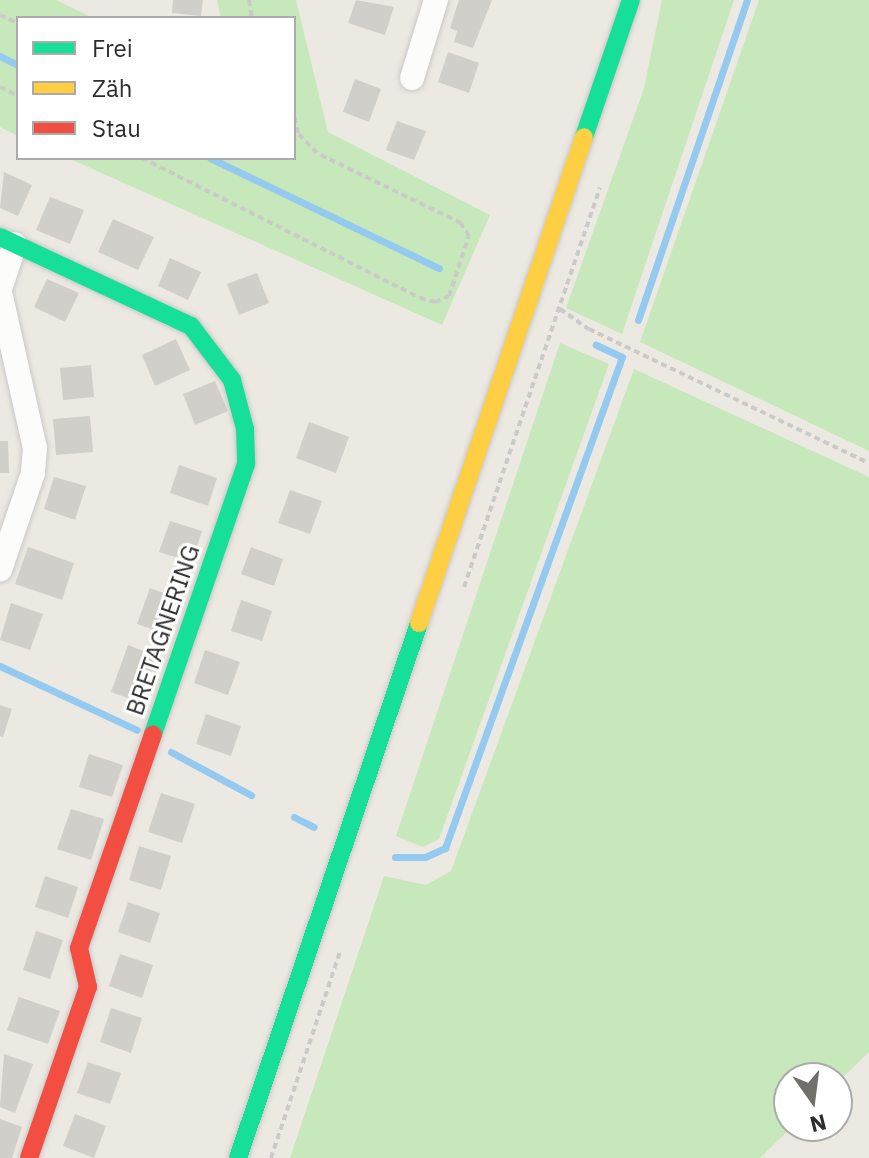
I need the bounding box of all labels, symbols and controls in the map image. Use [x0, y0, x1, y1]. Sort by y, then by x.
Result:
legend [16, 16, 296, 160]
text: Frei [92, 32, 133, 64]
text: Zäh [92, 72, 132, 104]
text: Stau [92, 112, 141, 144]
street label: BRETAGNERING [120, 541, 206, 719]
north arrow [773, 1062, 853, 1142]
text: N [807, 1108, 830, 1140]

